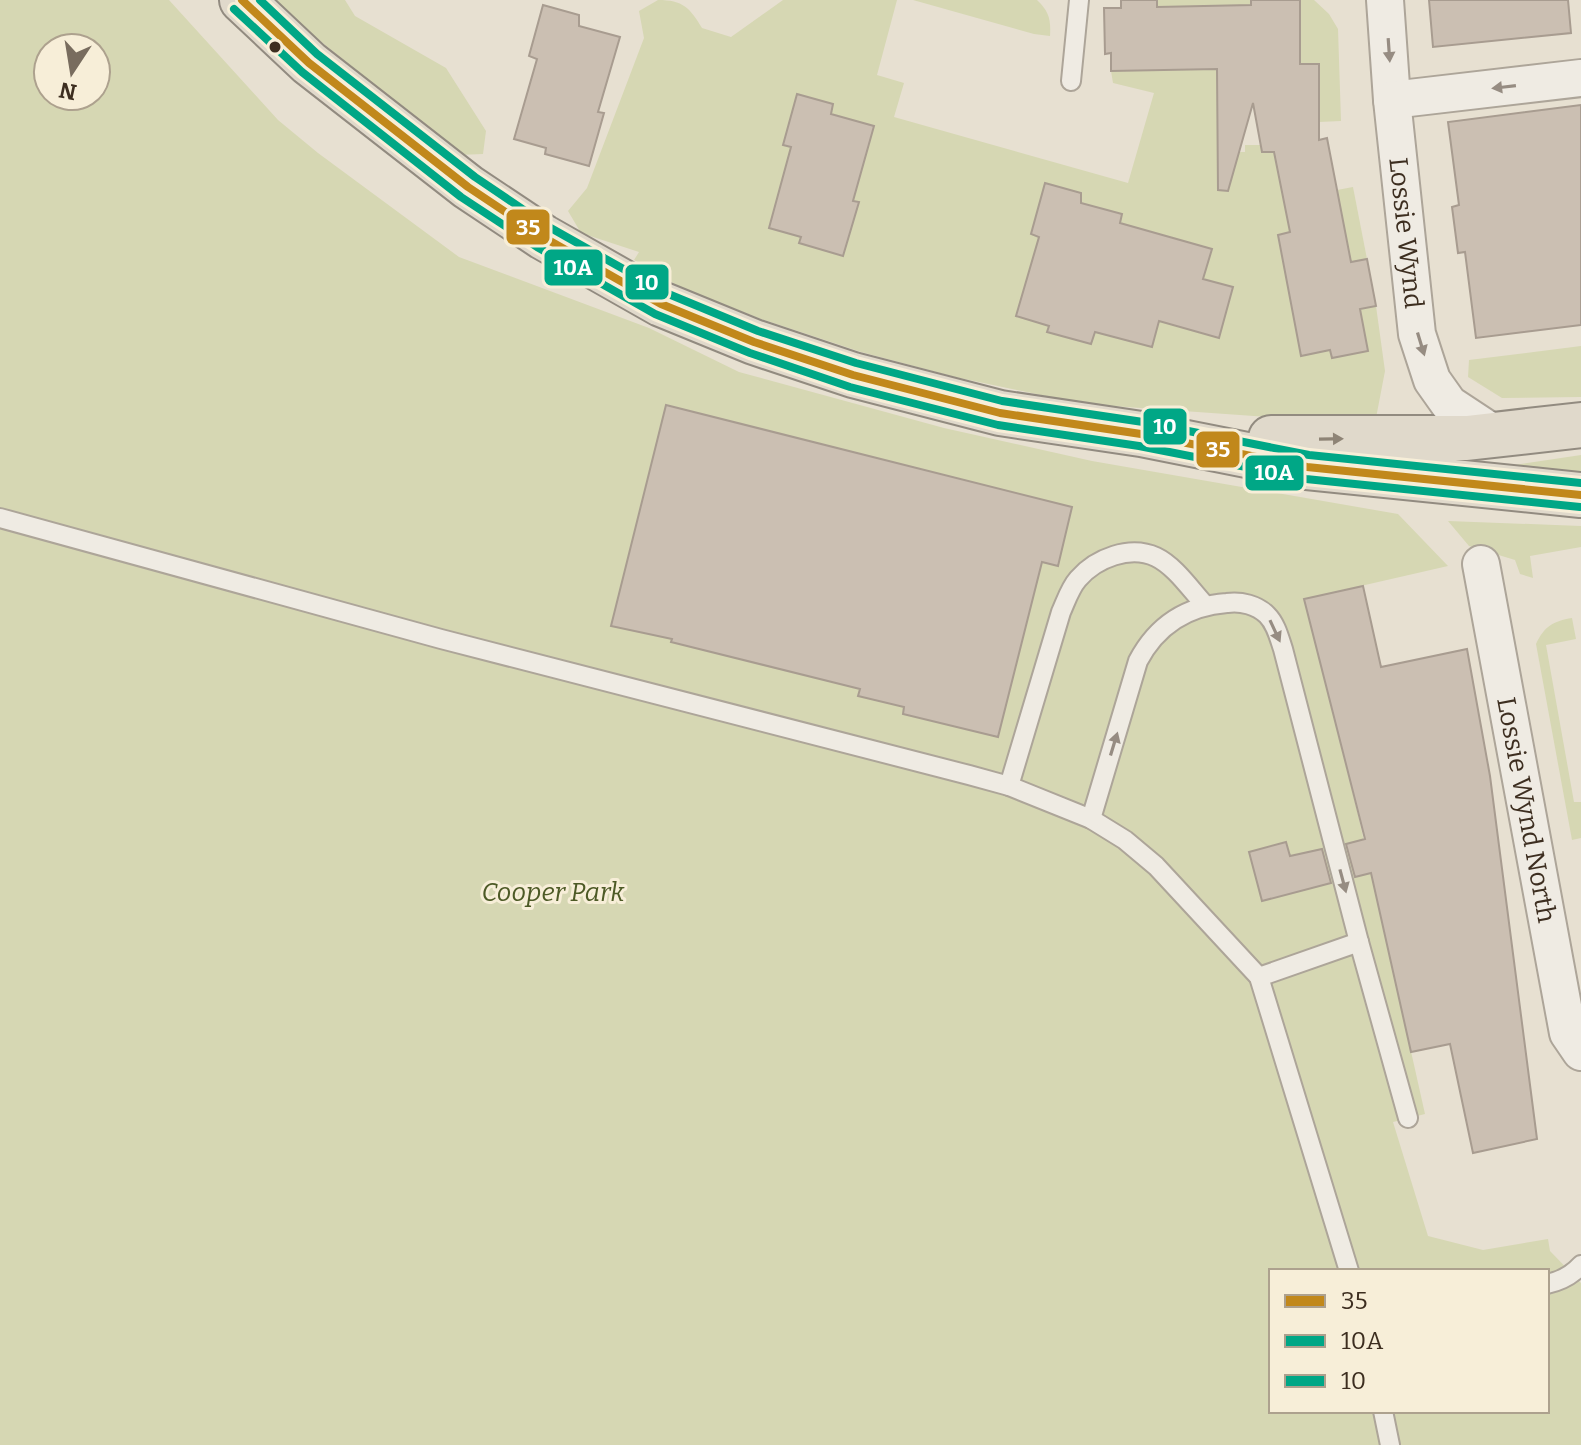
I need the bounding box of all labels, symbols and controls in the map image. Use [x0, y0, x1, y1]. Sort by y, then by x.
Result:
north arrow [32, 32, 112, 112]
one-way arrow [1383, 38, 1396, 63]
unlabelled marker [267, 39, 283, 55]
text: N [57, 76, 79, 106]
one-way arrow [1491, 80, 1516, 93]
street label: Lossie Wynd [1382, 156, 1429, 310]
line badge: 35 [505, 208, 551, 246]
text: 35 [516, 214, 540, 241]
line badge: 10A [543, 248, 604, 287]
text: 10A [553, 254, 593, 281]
line badge: 10 [624, 263, 670, 301]
text: 10 [635, 269, 659, 296]
one-way arrow [1415, 332, 1428, 356]
line badge: 10 [1142, 407, 1188, 446]
text: 10 [1153, 413, 1177, 440]
line badge: 35 [1195, 430, 1241, 469]
one-way arrow [1319, 433, 1344, 445]
text: 35 [1206, 436, 1230, 463]
line badge: 10A [1244, 454, 1305, 492]
text: 10A [1254, 459, 1294, 486]
one-way arrow [1268, 619, 1282, 642]
street label: Lossie Wynd North [1490, 695, 1562, 925]
one-way arrow [1108, 731, 1120, 756]
one-way arrow [1337, 869, 1349, 894]
park label: Cooper Park [482, 877, 625, 908]
legend [1269, 1269, 1549, 1413]
text: 35 [1341, 1287, 1368, 1315]
text: 10A [1341, 1327, 1383, 1355]
text: 10 [1341, 1367, 1366, 1395]

